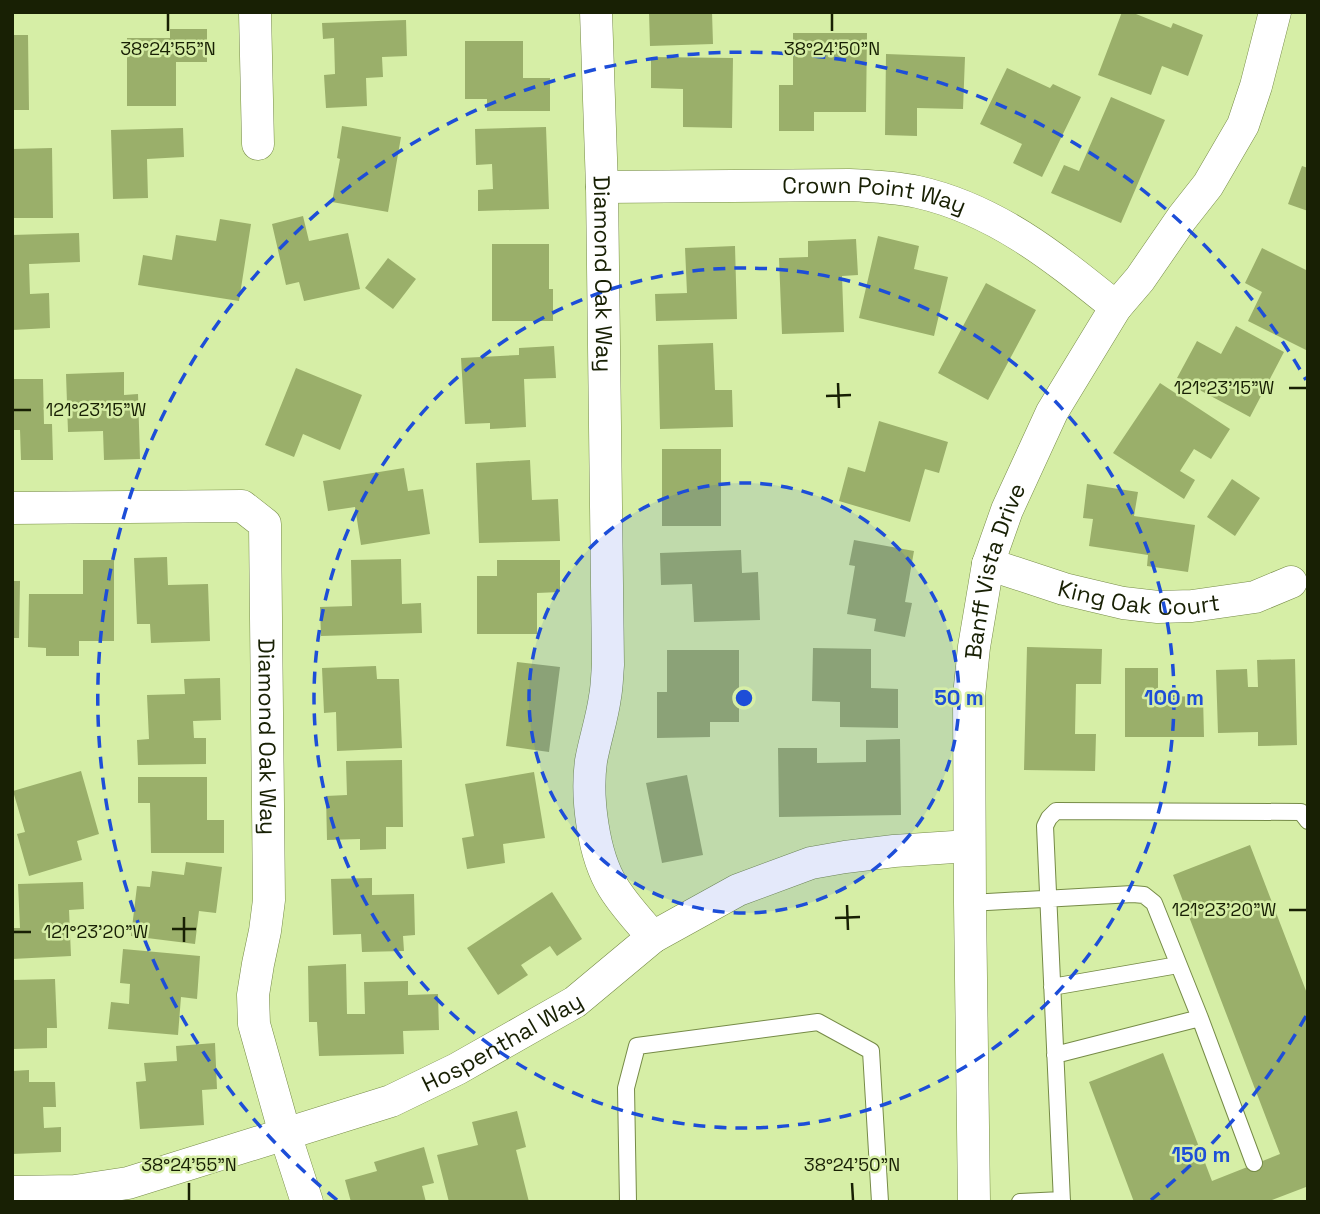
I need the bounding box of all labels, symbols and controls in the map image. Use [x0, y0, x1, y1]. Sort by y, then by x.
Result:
text: 38°24'55"N [120, 37, 216, 60]
text: 38°24'50"N [784, 37, 880, 60]
street label: Crown Point Way [782, 170, 971, 221]
street label: Diamond Oak Way [587, 175, 619, 372]
text: 121°23'15"W [1174, 376, 1275, 399]
text: 121°23'15"W [46, 398, 147, 421]
street label: Banff Vista Drive [958, 478, 1032, 661]
street label: King Oak Court [1055, 573, 1222, 622]
street label: Diamond Oak Way [251, 638, 283, 835]
text: 50 m [934, 684, 984, 711]
text: 100 m [1144, 684, 1204, 711]
centre of rings [732, 686, 756, 710]
text: 121°23'20"W [1172, 898, 1277, 921]
text: 121°23'20"W [44, 920, 149, 943]
street label: Hospenthal Way [417, 986, 588, 1099]
text: 150 m [1172, 1141, 1230, 1168]
text: 38°24'55"N [141, 1153, 237, 1176]
text: 38°24'50"N [804, 1153, 900, 1176]

